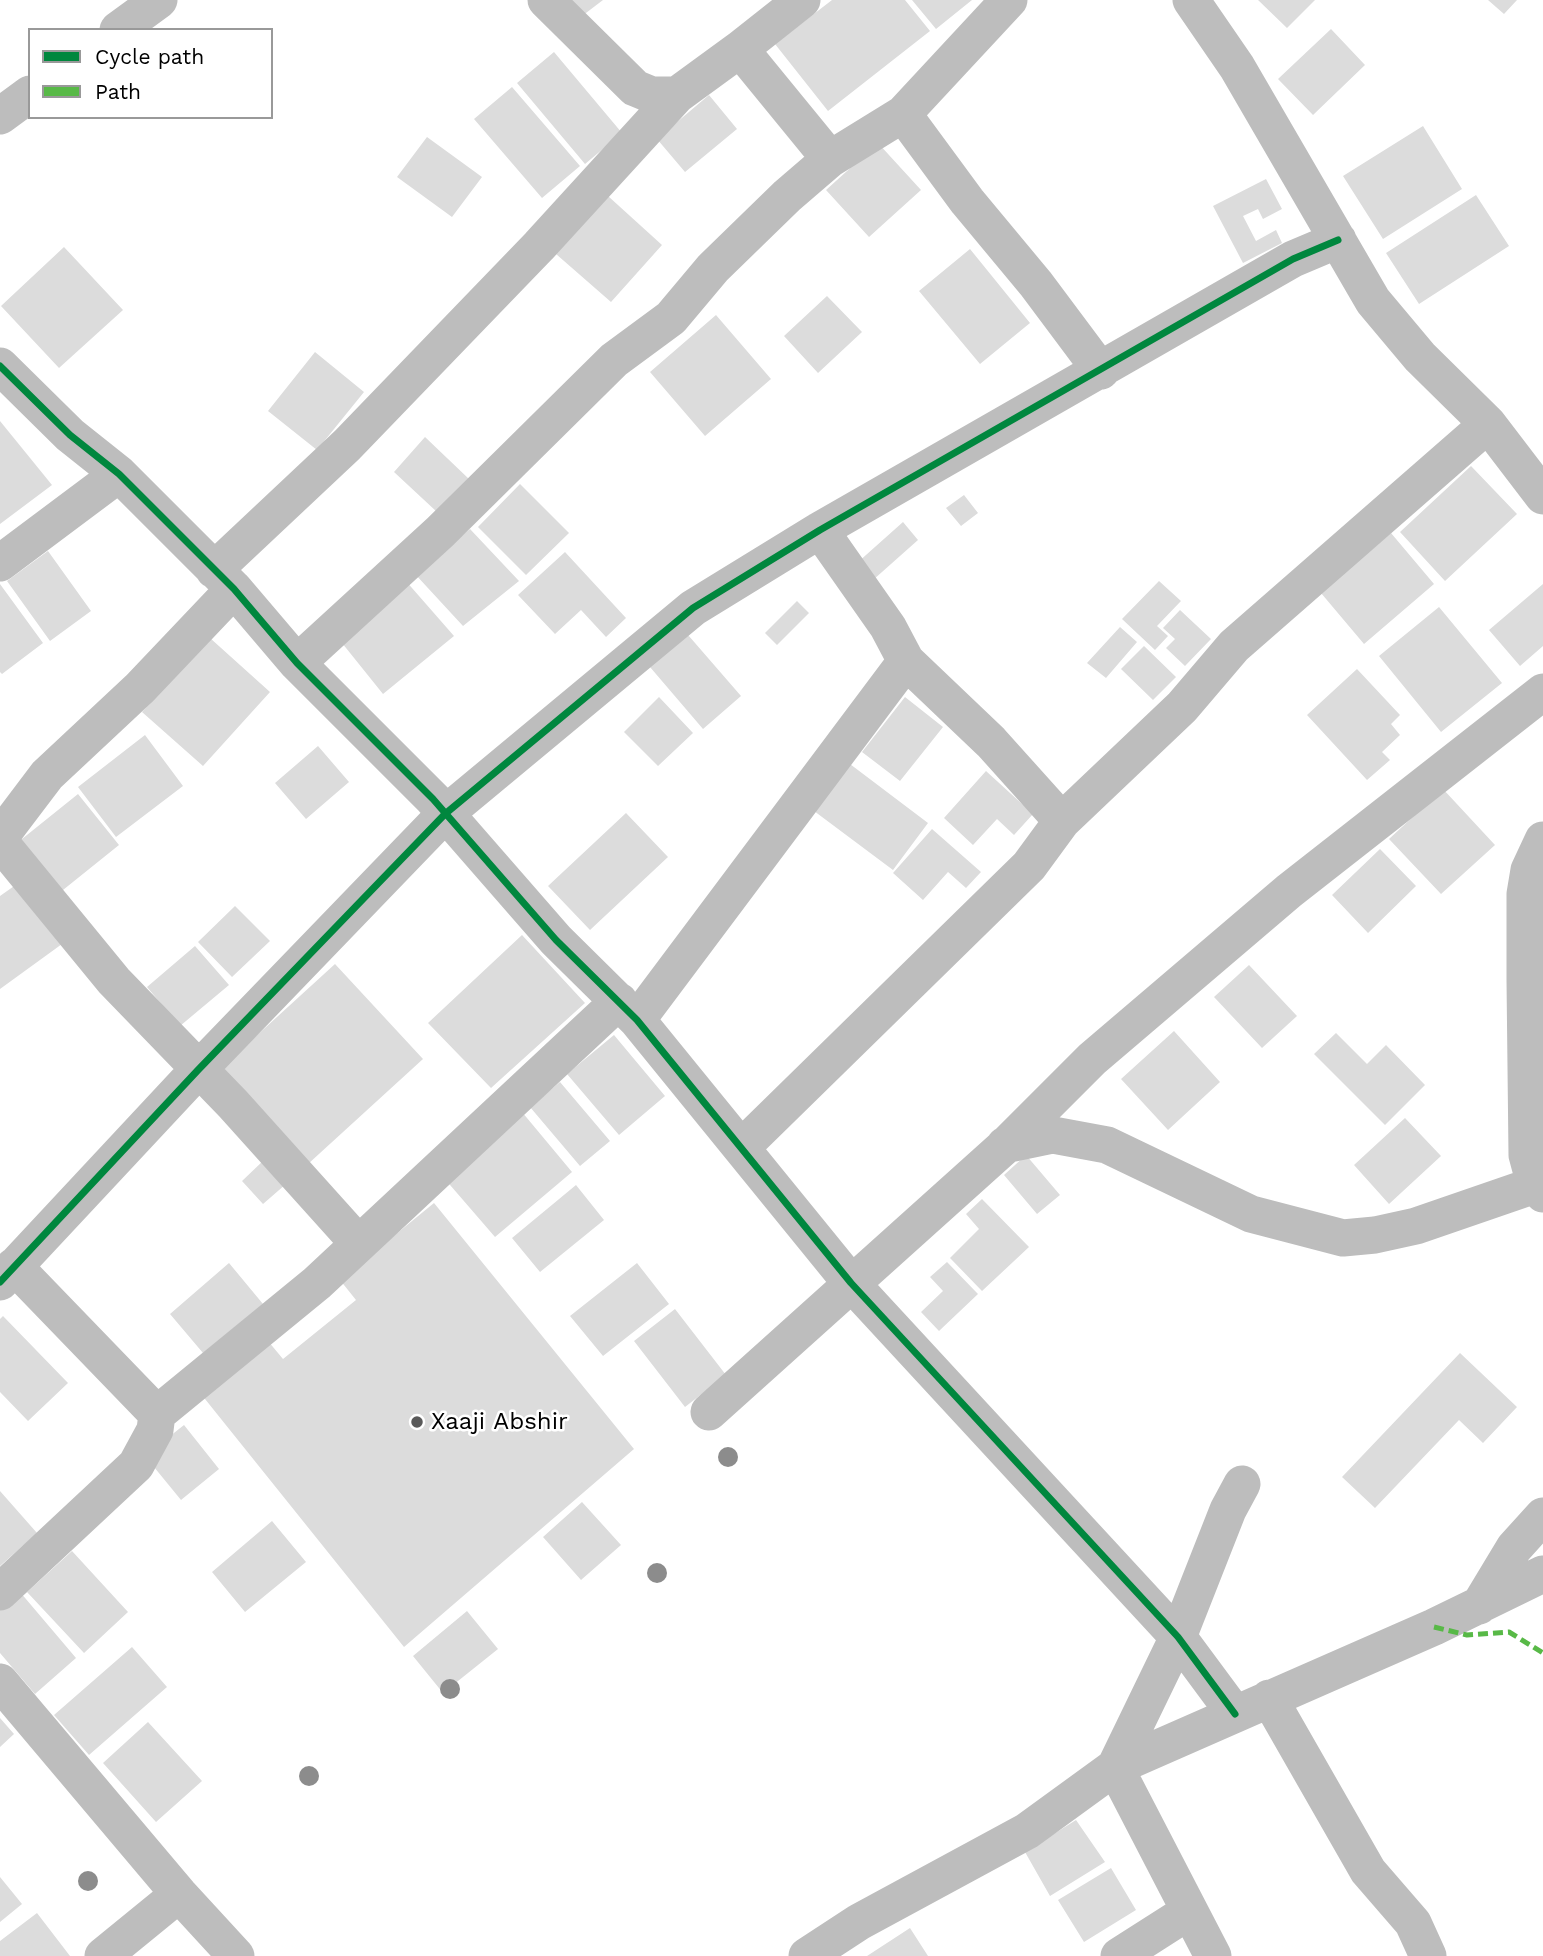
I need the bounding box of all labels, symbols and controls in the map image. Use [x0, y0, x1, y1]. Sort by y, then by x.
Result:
legend [28, 28, 273, 119]
text: Cycle path [95, 44, 204, 69]
text: Path [95, 79, 141, 104]
place label: Xaaji Abshir [431, 1408, 568, 1436]
marker: Xaaji Abshir [409, 1414, 425, 1430]

